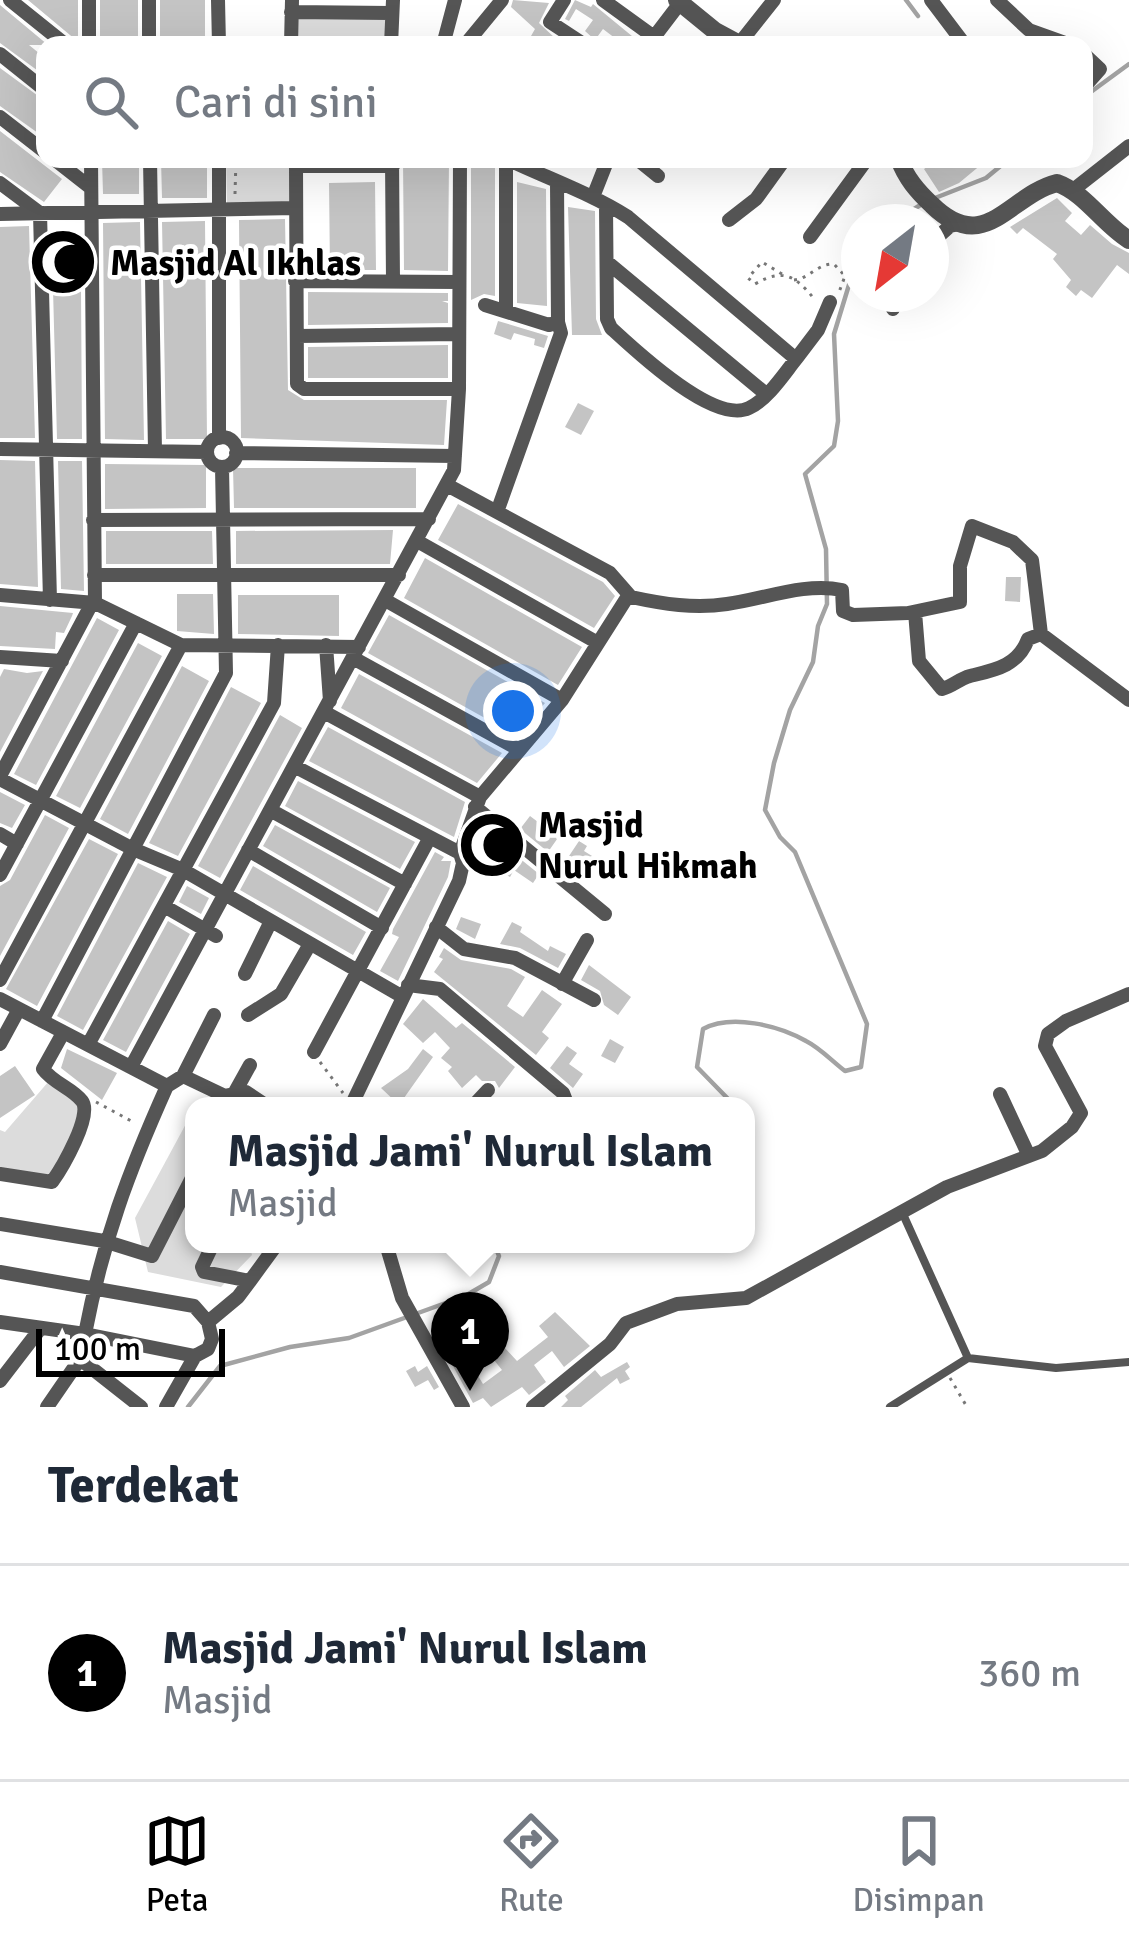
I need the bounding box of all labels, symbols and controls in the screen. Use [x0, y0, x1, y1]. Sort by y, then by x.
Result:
search box [36, 36, 1093, 168]
icon: search [78, 69, 144, 135]
text: Cari di sini [174, 75, 378, 130]
north arrow [841, 204, 949, 312]
mosque icon: Masjid Al Ikhlas [28, 227, 98, 297]
place label: Masjid Al Ikhlas [110, 241, 361, 286]
your location [483, 681, 543, 741]
place label: Masjid Nurul Hikmah [538, 803, 757, 889]
mosque icon: Masjid Nurul Hikmah [457, 810, 527, 880]
popup [185, 1097, 755, 1253]
text: Masjid Jami' Nurul Islam [227, 1124, 713, 1179]
text: Masjid [227, 1179, 338, 1227]
pin: 1 [431, 1292, 509, 1391]
scale bar [36, 1323, 225, 1376]
text: 100 m [54, 1329, 141, 1370]
text: Terdekat [48, 1454, 239, 1517]
text: Masjid Jami' Nurul Islam [162, 1621, 648, 1676]
text: 1 [76, 1649, 98, 1697]
text: 360 m [978, 1649, 1081, 1697]
text: Masjid [162, 1676, 272, 1724]
tab: Peta [144, 1808, 210, 1921]
tab: Rute [498, 1808, 564, 1921]
tab: Disimpan [853, 1808, 985, 1921]

